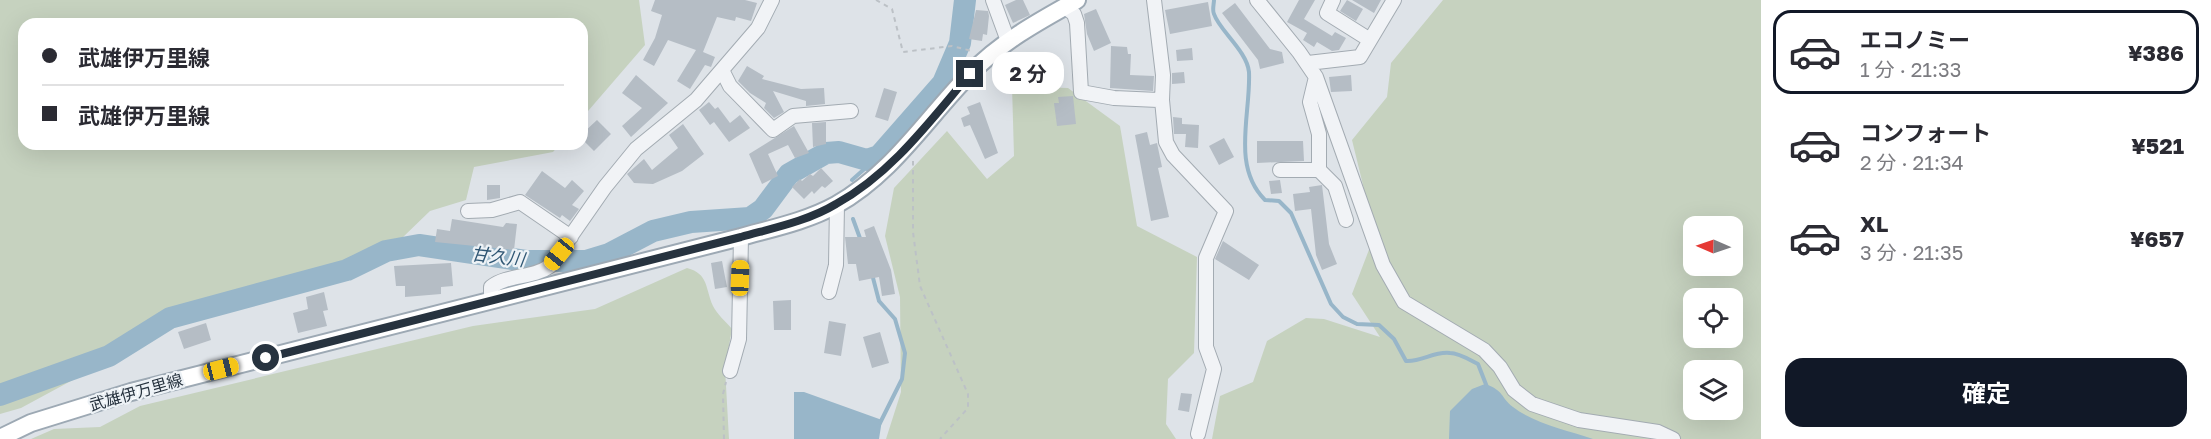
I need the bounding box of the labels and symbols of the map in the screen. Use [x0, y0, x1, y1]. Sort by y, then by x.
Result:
callout: 2 分 [991, 53, 1063, 95]
route end [956, 60, 983, 87]
north arrow [1683, 216, 1743, 276]
car [541, 234, 577, 274]
water label: 甘久川 [470, 242, 528, 270]
car [730, 260, 750, 296]
route start [252, 344, 279, 371]
car [201, 356, 241, 382]
street label: 武雄伊万里線 [87, 369, 185, 415]

